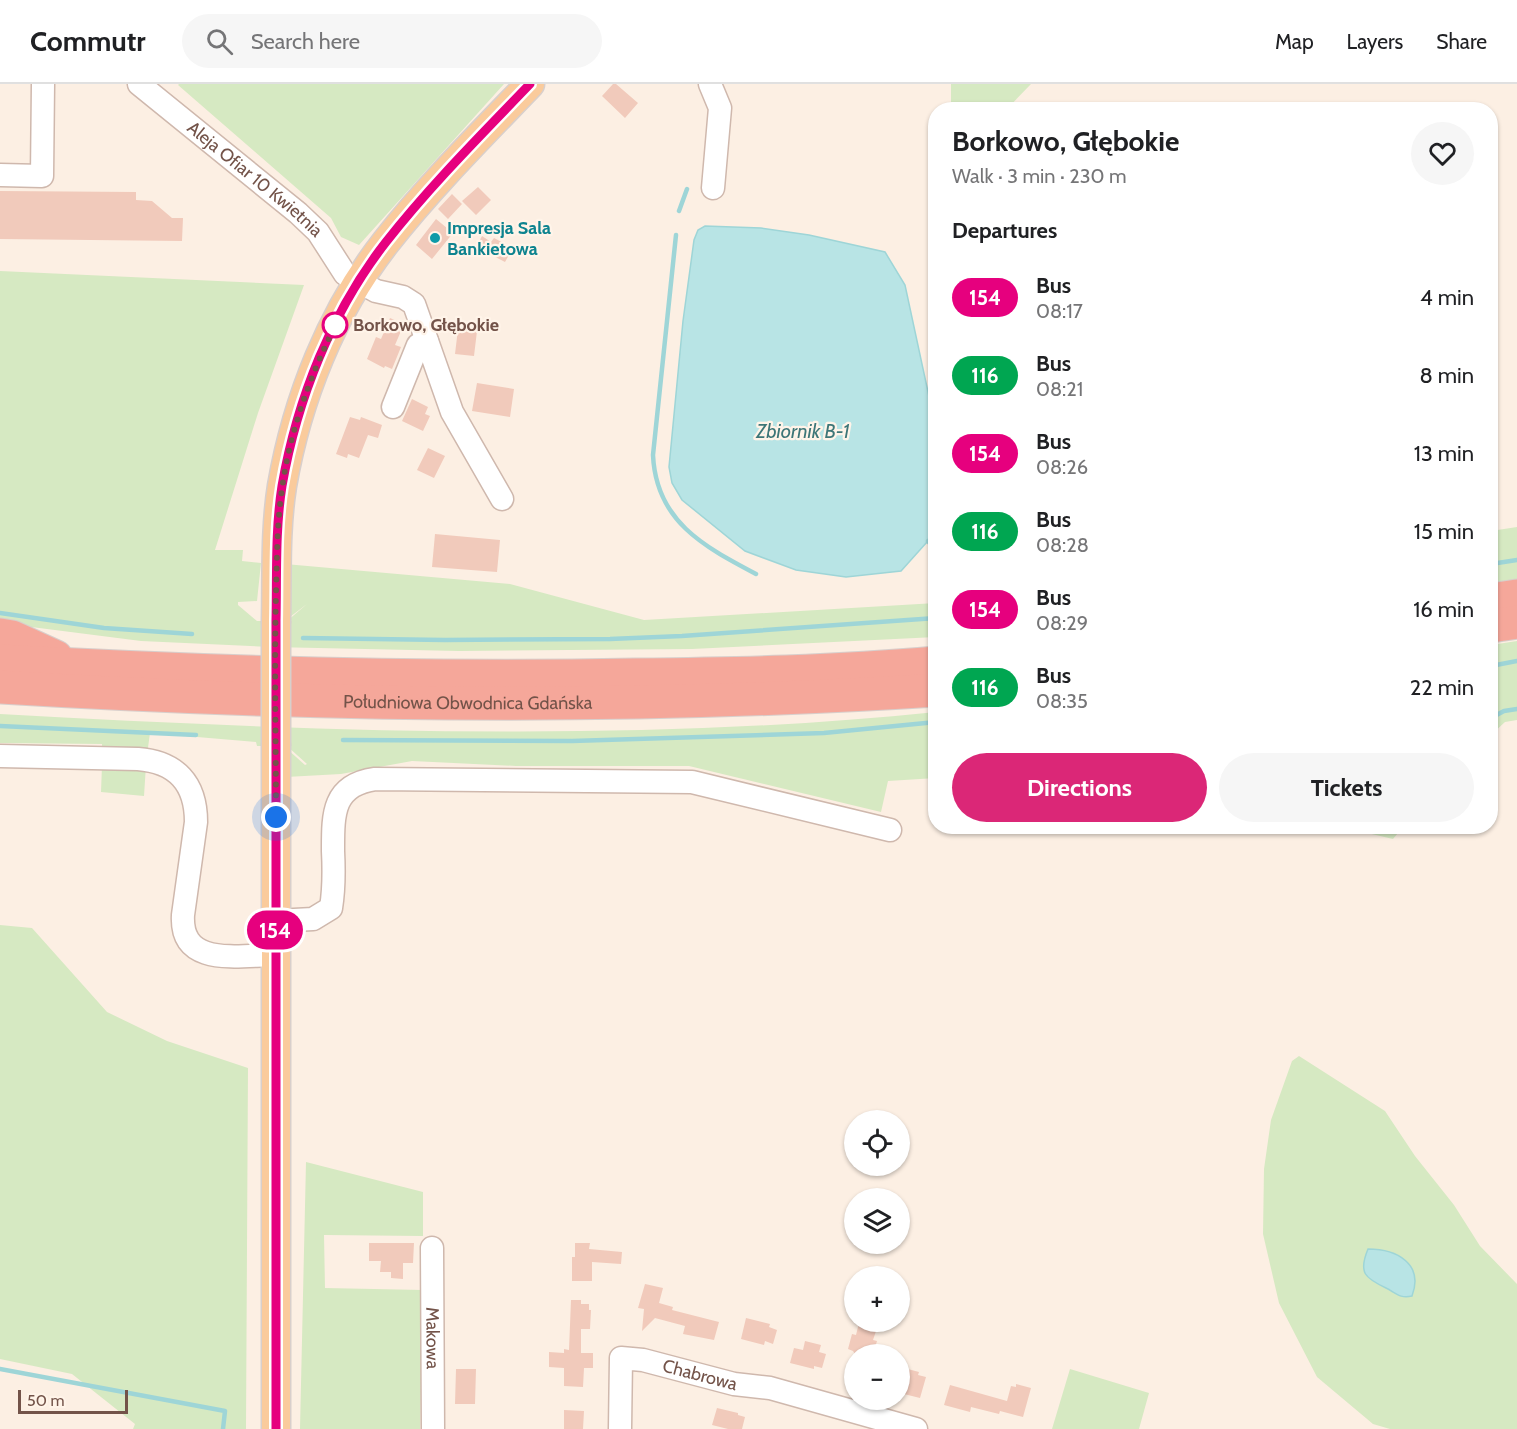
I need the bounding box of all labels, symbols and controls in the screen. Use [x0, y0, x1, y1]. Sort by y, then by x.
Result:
search box [182, 14, 602, 68]
text: Commutr [30, 24, 146, 58]
icon: search [203, 25, 236, 58]
text: Search here [251, 28, 360, 55]
text: Map [1275, 29, 1314, 54]
text: Layers [1347, 29, 1403, 54]
text: Share [1436, 29, 1487, 54]
street label: Aleja Ofiar 10 Kwietnia [183, 117, 328, 242]
button: heart [1411, 122, 1474, 185]
text: Borkowo, Głębokie [952, 124, 1179, 158]
text: Walk · 3 min · 230 m [952, 164, 1127, 188]
place label: Impresja Sala Bankietowa [447, 217, 551, 260]
text: Departures [952, 217, 1057, 244]
marker: Impresja Sala Bankietowa [428, 231, 442, 245]
text: Bus [1036, 272, 1071, 299]
text: 4 min [1420, 284, 1474, 311]
text: 154 [969, 285, 1001, 310]
text: 08:17 [1036, 299, 1083, 323]
marker: Borkowo, Głębokie [322, 312, 348, 338]
place label: Borkowo, Głębokie [353, 314, 499, 336]
text: Bus [1036, 350, 1071, 377]
text: 8 min [1419, 362, 1474, 389]
text: 116 [971, 363, 999, 388]
text: 08:21 [1036, 377, 1083, 401]
water label: Zbiornik B-1 [755, 419, 850, 443]
text: Bus [1036, 428, 1071, 455]
text: 13 min [1414, 440, 1474, 467]
text: 154 [969, 441, 1001, 466]
text: 08:26 [1036, 455, 1088, 479]
text: Bus [1036, 506, 1071, 533]
text: 15 min [1414, 518, 1474, 545]
text: 116 [971, 519, 999, 544]
text: 08:28 [1036, 533, 1089, 557]
text: Bus [1036, 584, 1071, 611]
text: 16 min [1413, 596, 1474, 623]
text: 154 [969, 597, 1001, 622]
text: 08:29 [1036, 611, 1088, 635]
text: Bus [1036, 662, 1071, 689]
text: 22 min [1410, 674, 1474, 701]
text: 116 [971, 675, 999, 700]
text: 08:35 [1036, 689, 1088, 713]
street label: Południowa Obwodnica Gdańska [343, 690, 593, 714]
button: Directions [952, 753, 1207, 822]
button: Tickets [1219, 753, 1474, 822]
your location [261, 802, 291, 832]
line badge: 154 [240, 910, 310, 950]
text: 154 [259, 918, 291, 943]
map controls [844, 1110, 910, 1410]
button: locate [844, 1110, 910, 1176]
button: layers [844, 1188, 910, 1254]
button: + [844, 1266, 910, 1332]
street label: Makowa [421, 1307, 444, 1370]
button: − [844, 1344, 910, 1410]
street label: Chabrowa [660, 1355, 740, 1395]
scale bar [18, 1387, 128, 1414]
text: 50 m [27, 1391, 64, 1410]

